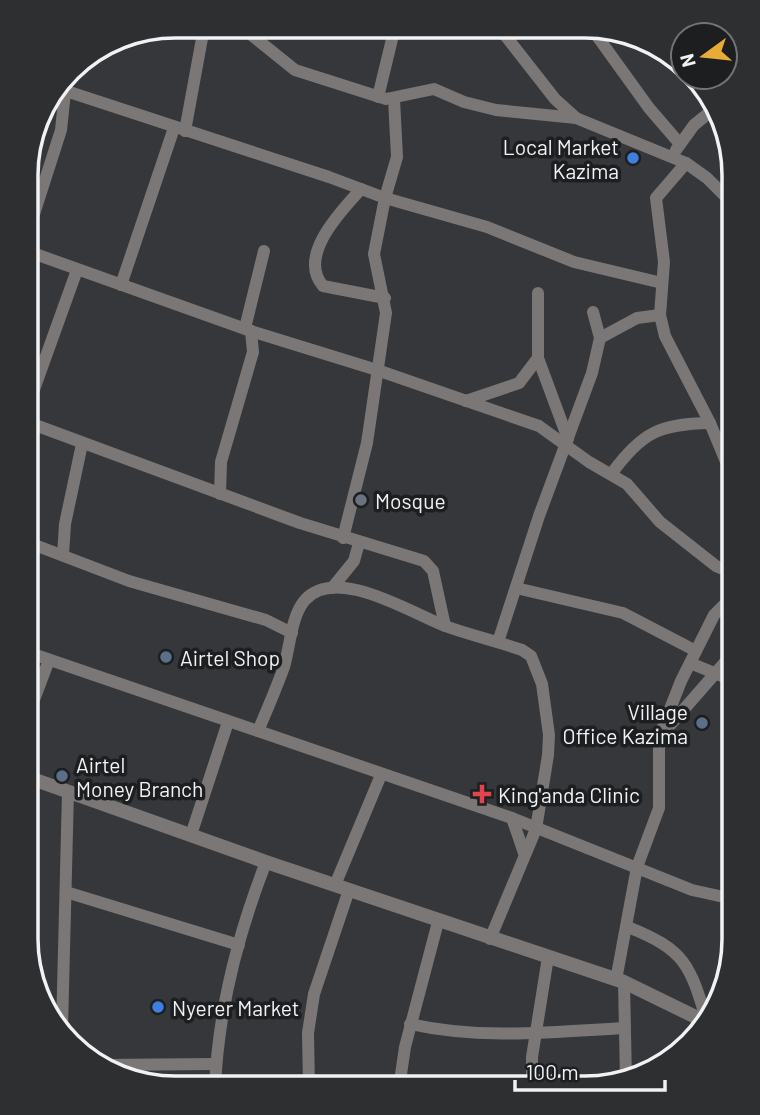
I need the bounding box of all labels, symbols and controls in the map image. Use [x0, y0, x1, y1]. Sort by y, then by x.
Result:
north arrow [669, 21, 739, 91]
text: N [674, 51, 700, 70]
place label: Local Market Kazima [503, 134, 619, 183]
marker: Local Market Kazima [625, 150, 641, 166]
place label: Mosque [375, 488, 446, 513]
marker: Mosque [353, 492, 369, 508]
place label: Airtel Shop [180, 645, 280, 670]
marker: Airtel Shop [158, 649, 174, 665]
place label: Village Office Kazima [563, 699, 688, 748]
marker: Village Office Kazima [694, 715, 710, 731]
place label: Airtel Money Branch [76, 752, 203, 801]
marker: Airtel Money Branch [54, 768, 70, 784]
place label: King'anda Clinic [498, 782, 640, 807]
marker: King'anda Clinic [472, 784, 492, 804]
place label: Nyerer Market [172, 995, 300, 1020]
marker: Nyerer Market [150, 999, 166, 1015]
scale bar [515, 1048, 666, 1092]
text: 100 m [526, 1059, 579, 1084]

